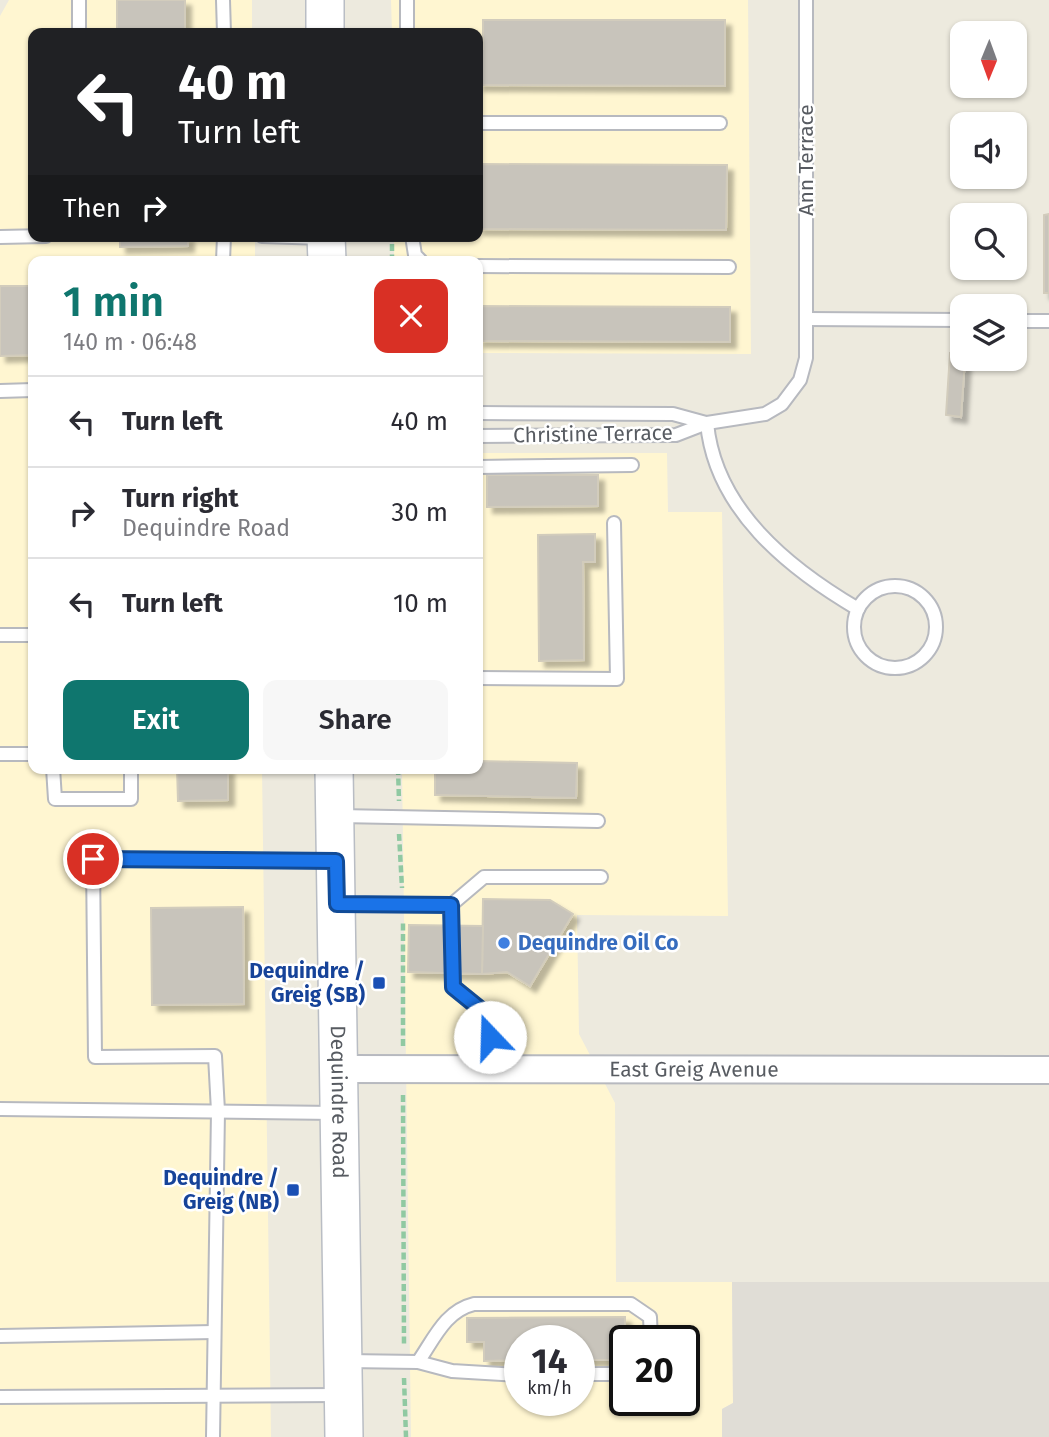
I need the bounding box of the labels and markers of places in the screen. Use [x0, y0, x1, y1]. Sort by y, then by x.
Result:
pin [63, 829, 123, 889]
place label: Dequindre Oil Co [518, 930, 678, 956]
marker: Dequindre Oil Co [496, 935, 512, 951]
place label: Dequindre / Greig (SB) [249, 958, 365, 1008]
marker: Dequindre / Greig (SB) [371, 975, 387, 991]
place label: Dequindre / Greig (NB) [163, 1165, 279, 1215]
marker: Dequindre / Greig (NB) [285, 1182, 301, 1198]

